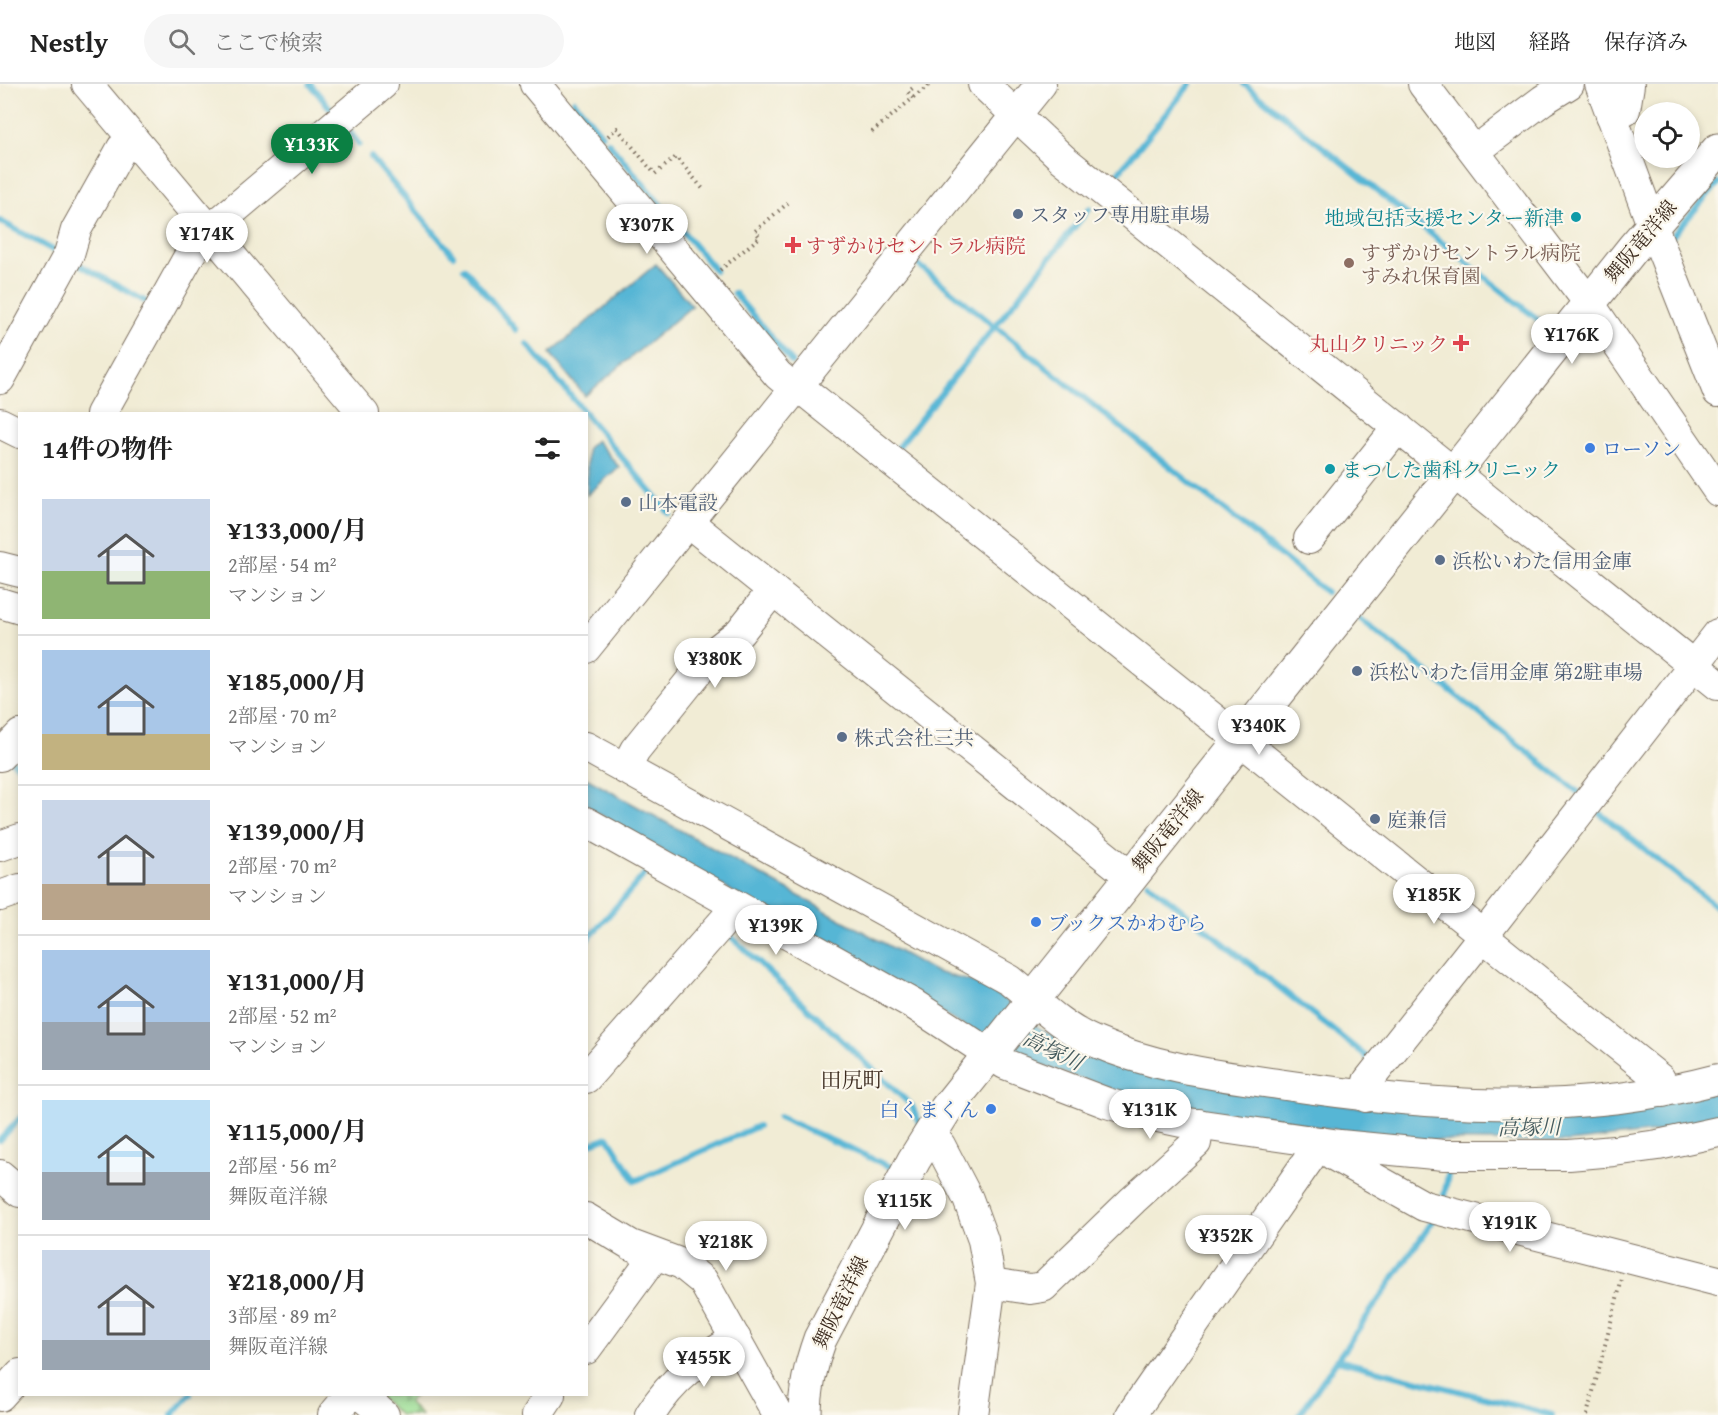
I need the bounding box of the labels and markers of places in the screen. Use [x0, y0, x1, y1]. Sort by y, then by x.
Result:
pin: ¥133K [270, 124, 354, 175]
place label: スタッフ専用駐車場 [1030, 200, 1210, 229]
place label: 地域包括支援センター新津 [1325, 203, 1564, 232]
pin: ¥307K [605, 204, 689, 255]
marker: スタッフ専用駐車場 [1011, 207, 1025, 221]
marker: 地域包括支援センター新津 [1569, 210, 1583, 224]
pin: ¥174K [165, 213, 249, 264]
place label: すずかけセントラル病院 [806, 231, 1026, 260]
marker: すずかけセントラル病院 [784, 236, 802, 254]
place label: すずかけセントラル病院 すみれ保育園 [1361, 238, 1581, 290]
marker: すずかけセントラル病院 すみれ保育園 [1342, 256, 1356, 270]
pin: ¥176K [1530, 314, 1614, 365]
place label: 丸山クリニック [1309, 329, 1448, 358]
marker: 丸山クリニック [1452, 334, 1470, 352]
place label: ローソン [1602, 434, 1681, 463]
marker: ローソン [1583, 441, 1597, 455]
place label: まつした歯科クリニック [1342, 455, 1561, 484]
marker: まつした歯科クリニック [1323, 462, 1337, 476]
place label: 山本電設 [638, 488, 718, 517]
marker: 山本電設 [619, 495, 633, 509]
place label: 浜松いわた信用金庫 [1452, 546, 1632, 575]
marker: 浜松いわた信用金庫 [1433, 553, 1447, 567]
pin: ¥380K [673, 638, 757, 689]
place label: 浜松いわた信用金庫 第2駐車場 [1369, 657, 1643, 686]
marker: 浜松いわた信用金庫 第2駐車場 [1350, 664, 1364, 678]
pin: ¥340K [1217, 705, 1301, 756]
place label: 株式会社三共 [854, 723, 974, 752]
marker: 株式会社三共 [835, 730, 849, 744]
place label: 庭兼信 [1387, 805, 1447, 834]
marker: 庭兼信 [1368, 812, 1382, 826]
pin: ¥185K [1392, 874, 1476, 925]
pin: ¥139K [734, 905, 818, 956]
place label: ブックスかわむら [1048, 908, 1206, 937]
marker: ブックスかわむら [1029, 915, 1043, 929]
pin: ¥131K [1108, 1089, 1192, 1140]
place label: 白くまくん [879, 1095, 979, 1124]
marker: 白くまくん [984, 1102, 998, 1116]
pin: ¥115K [863, 1180, 947, 1231]
pin: ¥191K [1468, 1202, 1552, 1253]
pin: ¥352K [1184, 1215, 1268, 1266]
pin: ¥218K [684, 1221, 768, 1272]
pin: ¥455K [662, 1337, 746, 1388]

